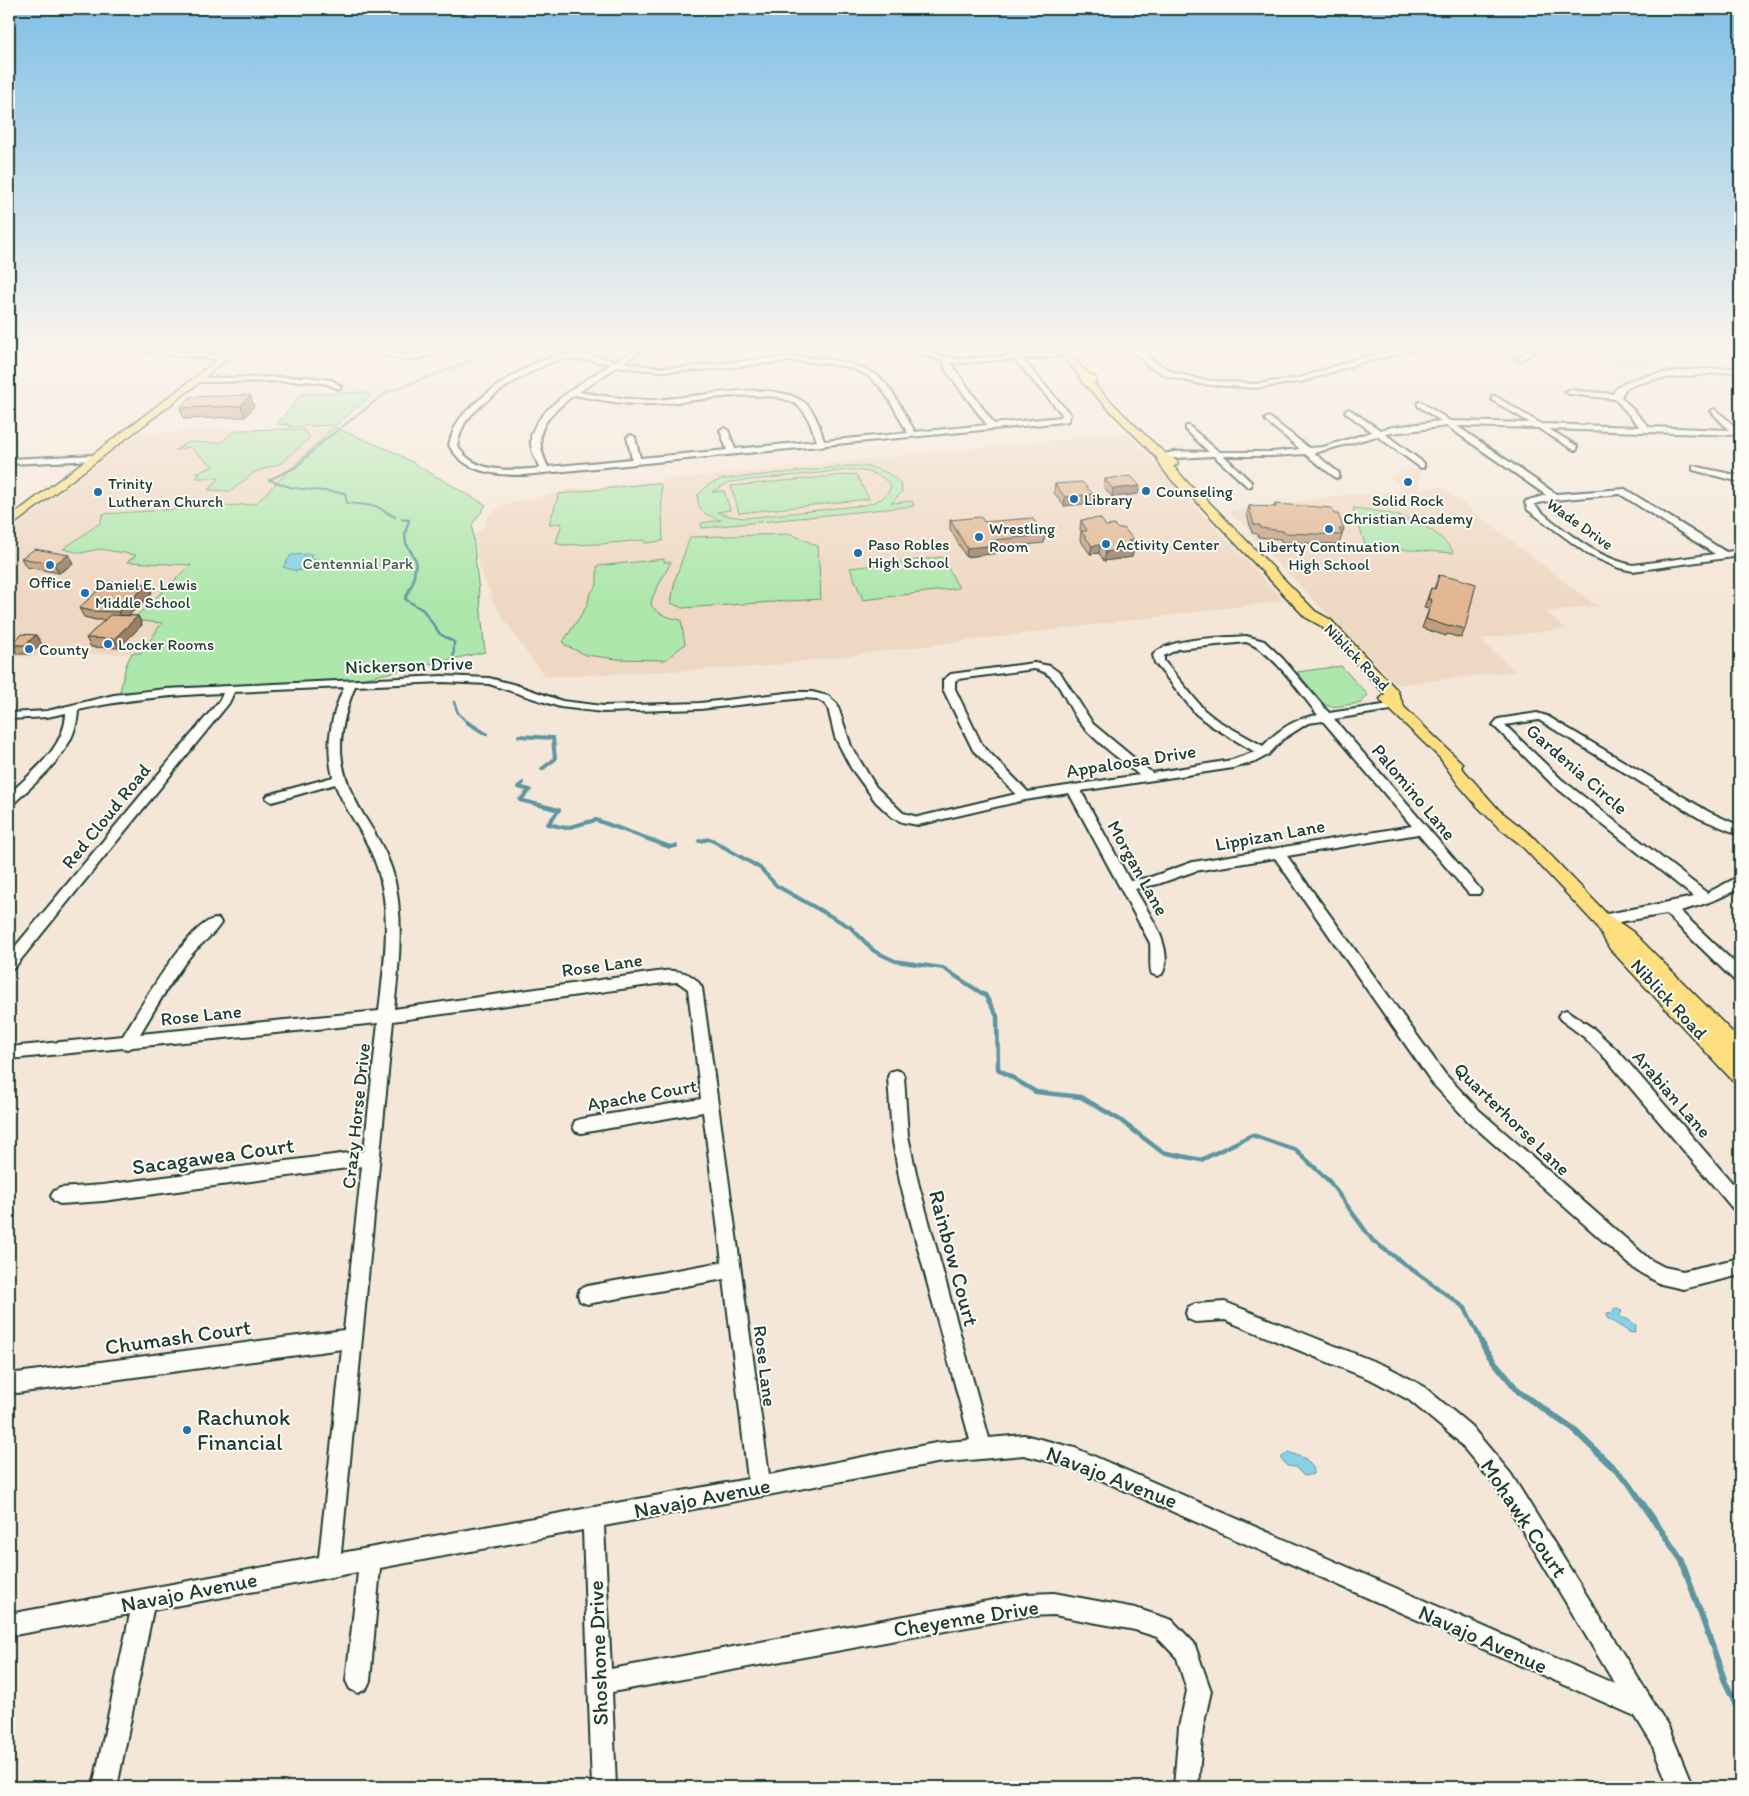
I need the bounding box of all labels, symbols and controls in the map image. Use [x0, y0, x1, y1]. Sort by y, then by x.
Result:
place label: Trinity Lutheran Church [108, 474, 223, 511]
marker: Solid Rock Christian Academy [1402, 476, 1414, 488]
place label: Counseling [1156, 482, 1234, 501]
marker: Counseling [1140, 485, 1152, 497]
marker: Trinity Lutheran Church [92, 486, 104, 498]
place label: Library [1084, 490, 1133, 509]
place label: Solid Rock Christian Academy [1343, 491, 1473, 528]
marker: Library [1068, 493, 1080, 505]
street label: Wade Drive [1543, 494, 1617, 554]
place label: Wrestling Room [989, 519, 1056, 556]
marker: Liberty Continuation High School [1323, 523, 1335, 535]
marker: Wrestling Room [973, 531, 985, 543]
place label: Paso Robles High School [868, 535, 950, 572]
place label: Activity Center [1116, 535, 1219, 554]
place label: Liberty Continuation High School [1258, 537, 1400, 574]
marker: Activity Center [1100, 538, 1112, 550]
marker: Paso Robles High School [852, 547, 864, 559]
park label: Centennial Park [303, 554, 414, 573]
marker: Office [44, 559, 56, 571]
place label: Office [29, 573, 71, 592]
place label: Daniel E. Lewis Middle School [95, 575, 197, 612]
marker: Daniel E. Lewis Middle School [79, 587, 91, 599]
street label: Niblick Road [1320, 620, 1394, 695]
place label: Locker Rooms [118, 635, 214, 654]
marker: Locker Rooms [102, 638, 114, 650]
place label: County [39, 640, 89, 659]
marker: County [23, 643, 35, 655]
street label: Nickerson Drive [345, 651, 473, 679]
street label: Gardenia Circle [1521, 719, 1633, 819]
street label: Appaloosa Drive [1064, 739, 1198, 783]
street label: Palomino Lane [1367, 739, 1461, 845]
street label: Red Cloud Road [57, 758, 156, 873]
street label: Lippizan Lane [1213, 814, 1327, 856]
street label: Morgan Lane [1102, 816, 1174, 920]
street label: Rose Lane [560, 948, 644, 982]
street label: Niblick Road [1626, 954, 1712, 1044]
street label: Rose Lane [159, 999, 243, 1031]
street label: Crazy Horse Drive [337, 1042, 375, 1190]
street label: Arabian Lane [1628, 1046, 1716, 1142]
street label: Quarterhorse Lane [1449, 1058, 1575, 1180]
street label: Apache Court [585, 1074, 699, 1116]
street label: Sacagawea Court [130, 1131, 296, 1181]
street label: Rainbow Court [923, 1187, 985, 1329]
street label: Chumash Court [103, 1313, 253, 1361]
street label: Rose Lane [749, 1324, 781, 1408]
place label: Rachunok Financial [197, 1404, 291, 1456]
marker: Rachunok Financial [181, 1424, 193, 1436]
street label: Navajo Avenue [1042, 1440, 1182, 1514]
street label: Mohawk Court [1475, 1454, 1573, 1582]
street label: Navajo Avenue [631, 1472, 773, 1524]
street label: Navajo Avenue [118, 1566, 260, 1618]
street label: Shoshone Drive [582, 1580, 614, 1726]
street label: Cheyenne Drive [891, 1593, 1041, 1643]
street label: Navajo Avenue [1414, 1598, 1552, 1680]

